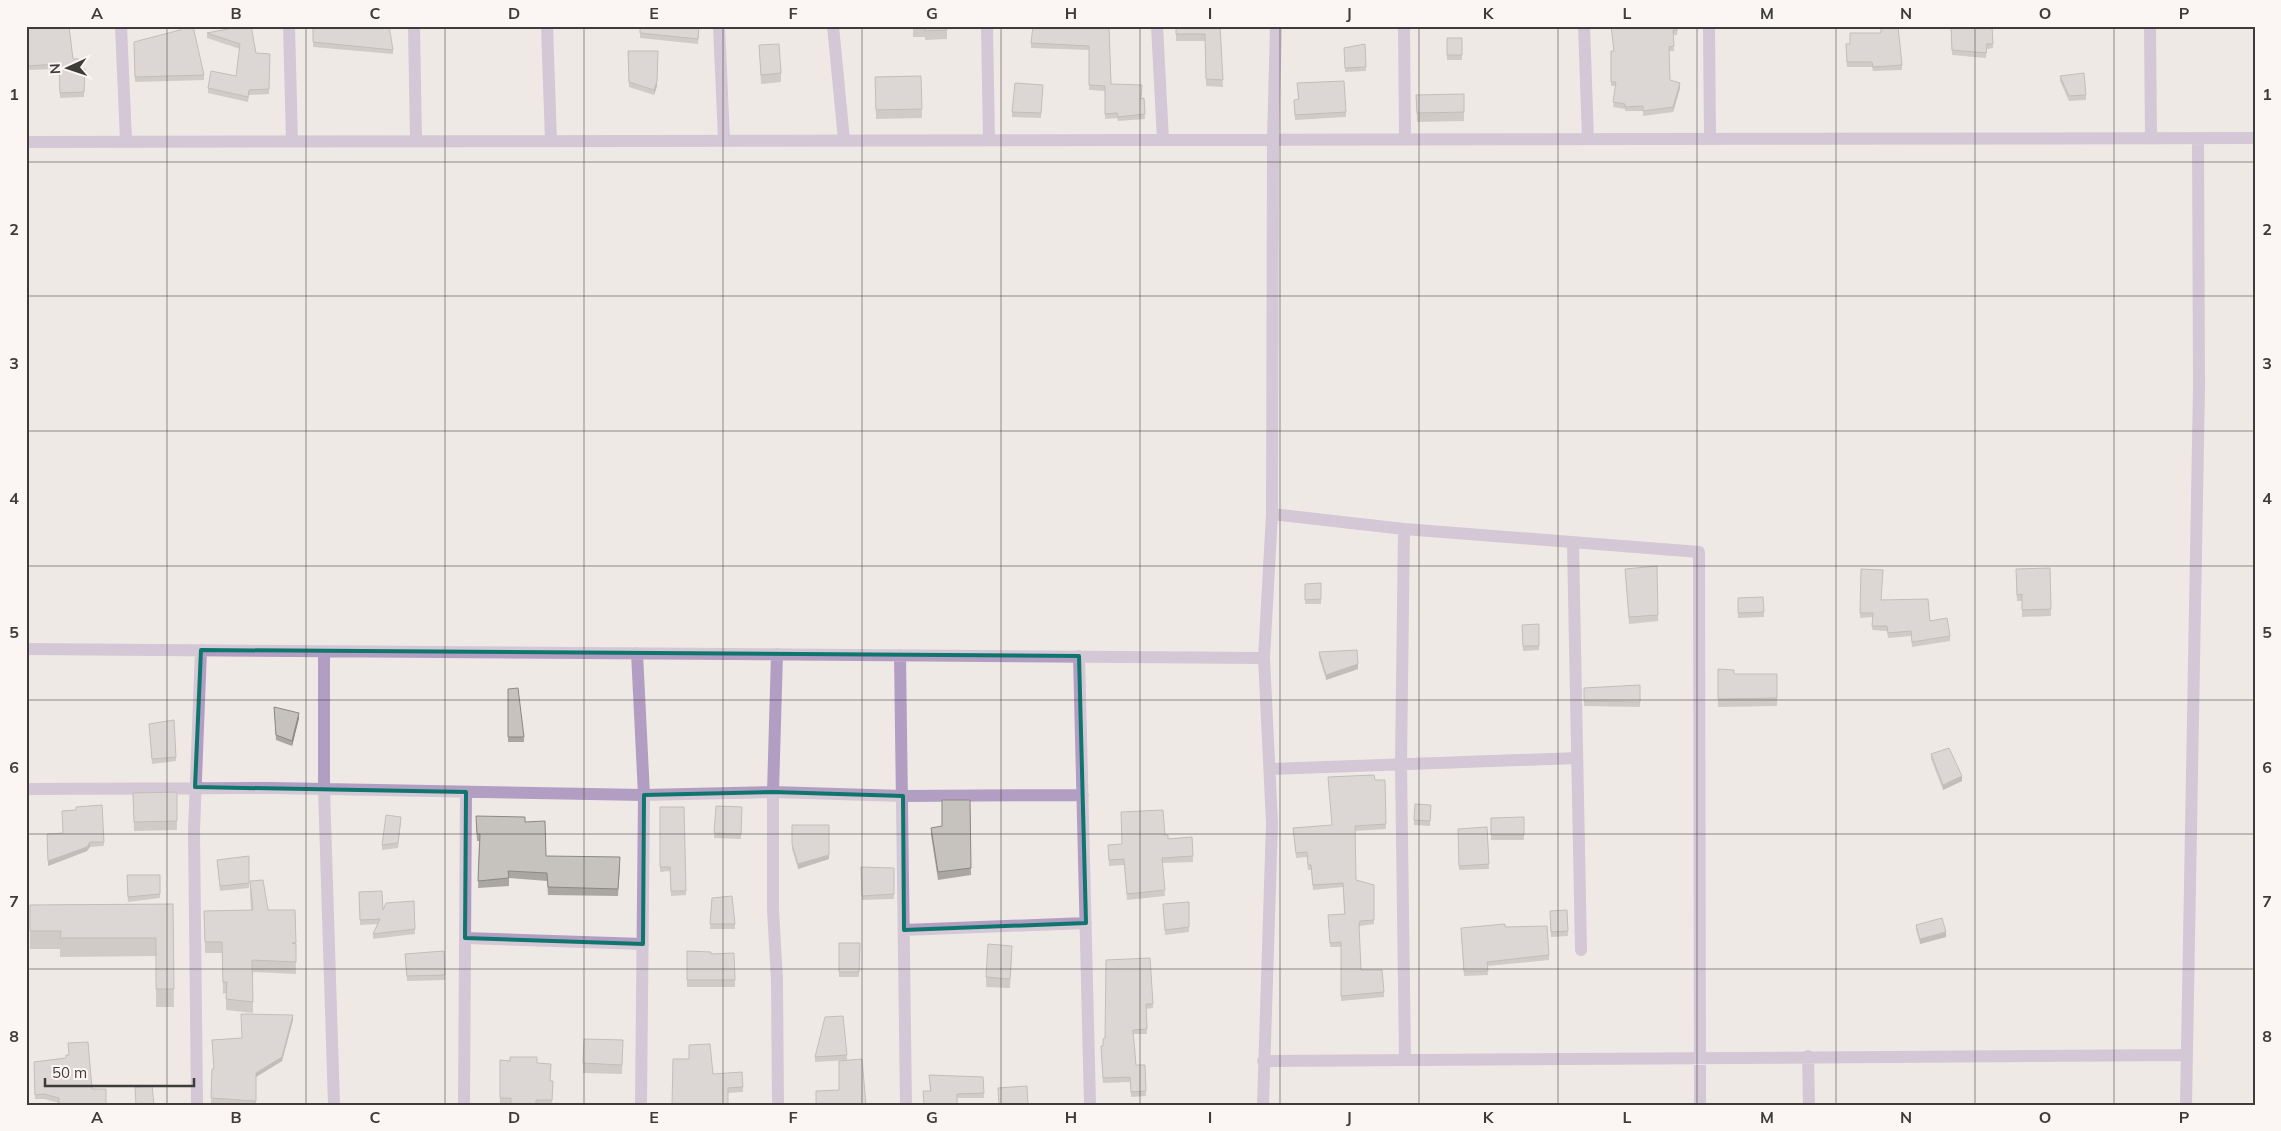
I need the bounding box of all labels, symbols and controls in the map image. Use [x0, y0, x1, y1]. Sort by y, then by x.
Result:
text: A [91, 3, 103, 23]
text: B [230, 3, 242, 23]
text: C [370, 3, 381, 23]
text: D [508, 3, 520, 23]
text: E [649, 3, 659, 23]
text: F [788, 3, 798, 23]
text: G [926, 3, 938, 23]
text: H [1065, 3, 1077, 23]
text: I [1208, 3, 1212, 23]
text: J [1346, 3, 1352, 23]
text: K [1483, 3, 1495, 23]
text: L [1623, 3, 1632, 23]
text: M [1760, 3, 1774, 23]
text: N [1900, 3, 1912, 23]
text: O [2039, 3, 2051, 23]
text: P [2179, 3, 2190, 23]
north arrow [42, 42, 92, 92]
text: N [46, 63, 64, 74]
text: 1 [9, 84, 19, 104]
text: 1 [2262, 84, 2272, 104]
text: 2 [9, 219, 19, 239]
text: 2 [2262, 219, 2272, 239]
text: 3 [9, 353, 19, 373]
text: 3 [2262, 353, 2272, 373]
text: 4 [9, 488, 19, 508]
text: 4 [2262, 488, 2272, 508]
text: 5 [9, 622, 19, 642]
text: 5 [2262, 622, 2272, 642]
text: 6 [9, 757, 19, 777]
text: 6 [2262, 757, 2272, 777]
text: 7 [9, 891, 19, 911]
text: 7 [2262, 891, 2272, 911]
text: 8 [9, 1026, 19, 1046]
text: 8 [2262, 1026, 2272, 1046]
scale bar [45, 1056, 194, 1088]
text: 50 m [52, 1063, 87, 1082]
text: A [91, 1107, 103, 1127]
text: B [230, 1107, 242, 1127]
text: C [370, 1107, 381, 1127]
text: D [508, 1107, 520, 1127]
text: E [649, 1107, 659, 1127]
text: F [788, 1107, 798, 1127]
text: G [926, 1107, 938, 1127]
text: H [1065, 1107, 1077, 1127]
text: I [1208, 1107, 1212, 1127]
text: J [1346, 1107, 1352, 1127]
text: K [1483, 1107, 1495, 1127]
text: L [1623, 1107, 1632, 1127]
text: M [1760, 1107, 1774, 1127]
text: N [1900, 1107, 1912, 1127]
text: O [2039, 1107, 2051, 1127]
text: P [2179, 1107, 2190, 1127]

